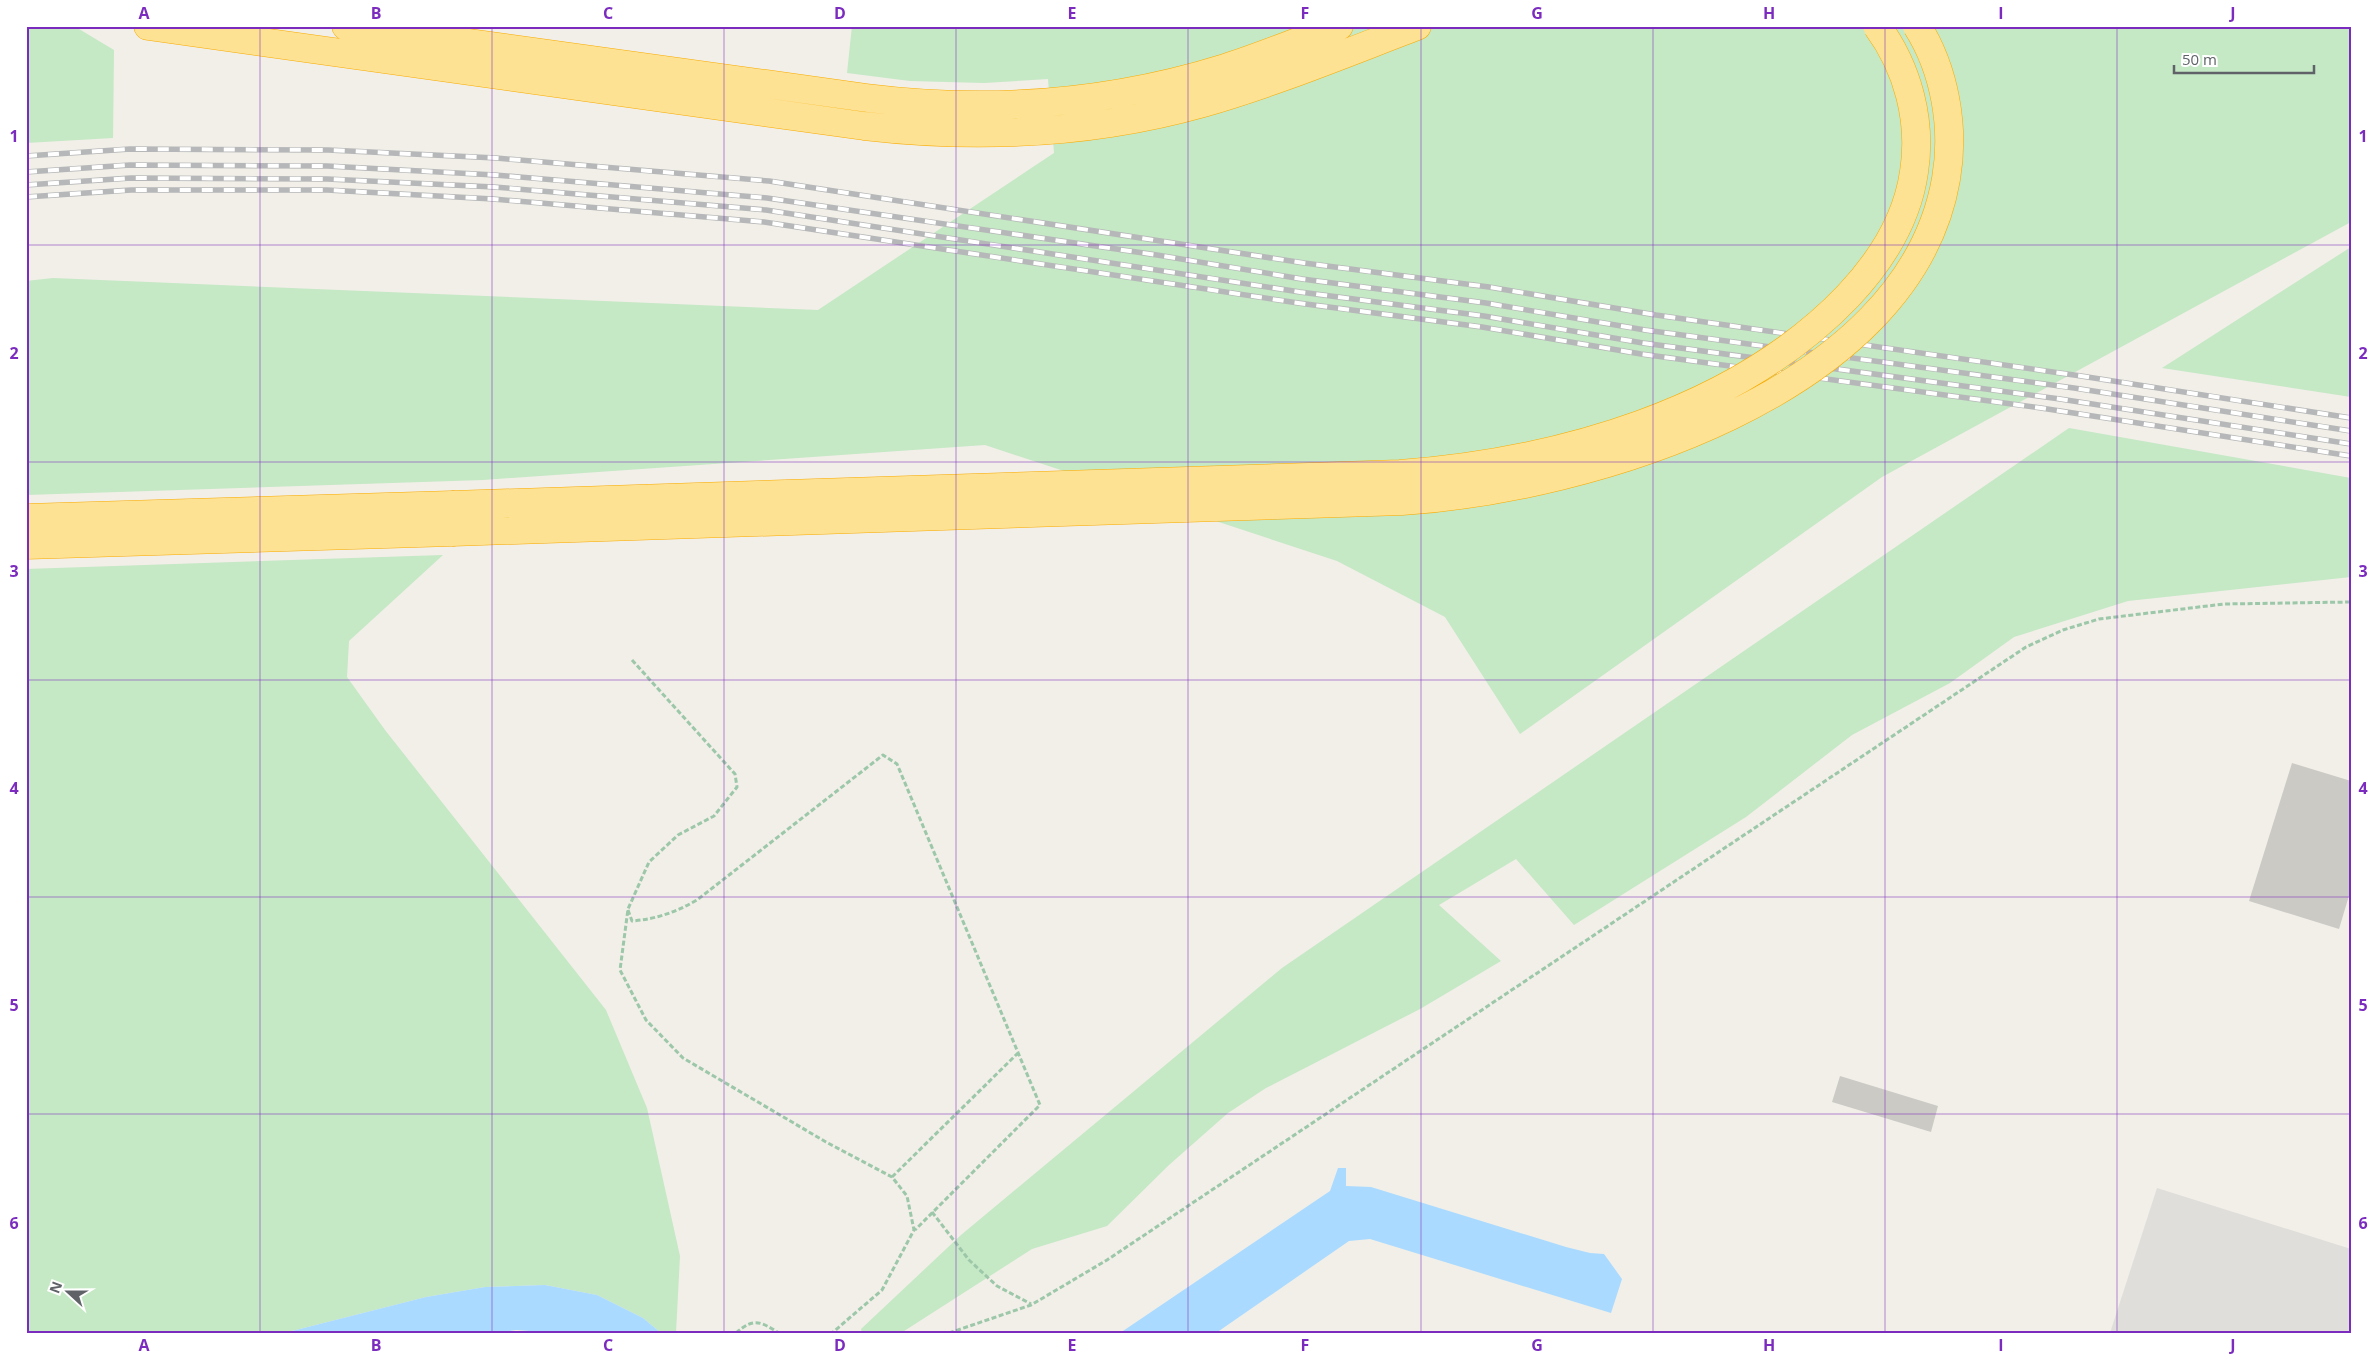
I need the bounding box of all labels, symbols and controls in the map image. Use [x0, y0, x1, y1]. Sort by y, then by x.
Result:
text: A [138, 2, 150, 24]
text: B [371, 2, 381, 24]
text: C [603, 2, 613, 24]
text: D [834, 2, 846, 24]
text: E [1068, 2, 1077, 24]
text: F [1301, 2, 1309, 24]
text: G [1531, 2, 1543, 24]
text: H [1763, 2, 1775, 24]
text: I [1998, 2, 2004, 24]
text: J [2228, 2, 2236, 24]
scale bar [2174, 42, 2314, 74]
text: 50 m [2182, 49, 2217, 69]
text: 1 [9, 125, 19, 147]
text: 1 [2358, 125, 2368, 147]
text: 2 [9, 342, 19, 364]
text: 2 [2358, 342, 2368, 364]
text: 3 [9, 560, 19, 582]
text: 3 [2358, 560, 2368, 582]
text: 4 [9, 777, 19, 799]
text: 4 [2358, 777, 2368, 799]
text: 5 [9, 994, 19, 1016]
text: 5 [2358, 994, 2368, 1016]
text: 6 [9, 1212, 19, 1234]
text: 6 [2358, 1212, 2368, 1234]
north arrow [42, 1266, 92, 1316]
text: N [44, 1278, 66, 1296]
text: A [138, 1334, 150, 1356]
text: B [371, 1334, 381, 1356]
text: C [603, 1334, 613, 1356]
text: D [834, 1334, 846, 1356]
text: E [1068, 1334, 1077, 1356]
text: F [1301, 1334, 1309, 1356]
text: G [1531, 1334, 1543, 1356]
text: H [1763, 1334, 1775, 1356]
text: I [1998, 1334, 2004, 1356]
text: J [2228, 1334, 2236, 1356]

